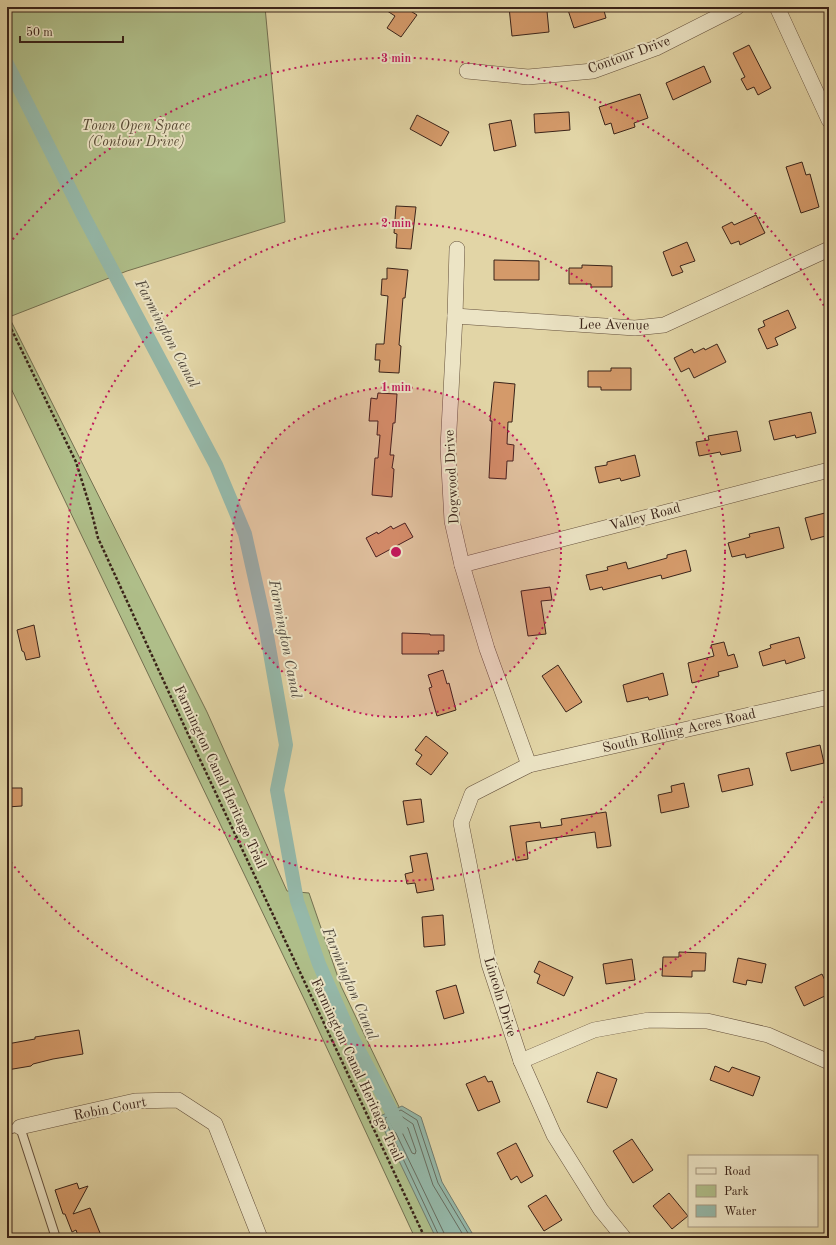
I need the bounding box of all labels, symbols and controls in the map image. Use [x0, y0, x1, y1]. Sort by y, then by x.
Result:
scale bar [20, 18, 123, 44]
text: 50 m [26, 26, 53, 39]
street label: Contour Drive [586, 34, 672, 76]
text: 3 min [381, 53, 411, 65]
park label: Town Open Space (Contour Drive) [82, 119, 191, 150]
text: 2 min [381, 218, 411, 230]
water label: Farmington Canal [131, 277, 201, 391]
street label: Lee Avenue [579, 317, 649, 333]
text: 1 min [381, 382, 411, 394]
street label: Dogwood Drive [443, 430, 461, 524]
street label: Valley Road [608, 501, 682, 533]
centre of rings [389, 545, 403, 559]
water label: Farmington Canal [265, 578, 303, 700]
street label: Farmington Canal Heritage Trail [171, 683, 269, 871]
street label: South Rolling Acres Road [601, 707, 757, 755]
water label: Farmington Canal [318, 925, 380, 1043]
street label: Lincoln Drive [481, 955, 519, 1039]
street label: Farmington Canal Heritage Trail [308, 976, 406, 1164]
street label: Robin Court [72, 1095, 148, 1123]
legend [688, 1155, 818, 1227]
text: Road [724, 1166, 751, 1178]
text: Park [724, 1186, 749, 1198]
text: Water [724, 1206, 757, 1218]

